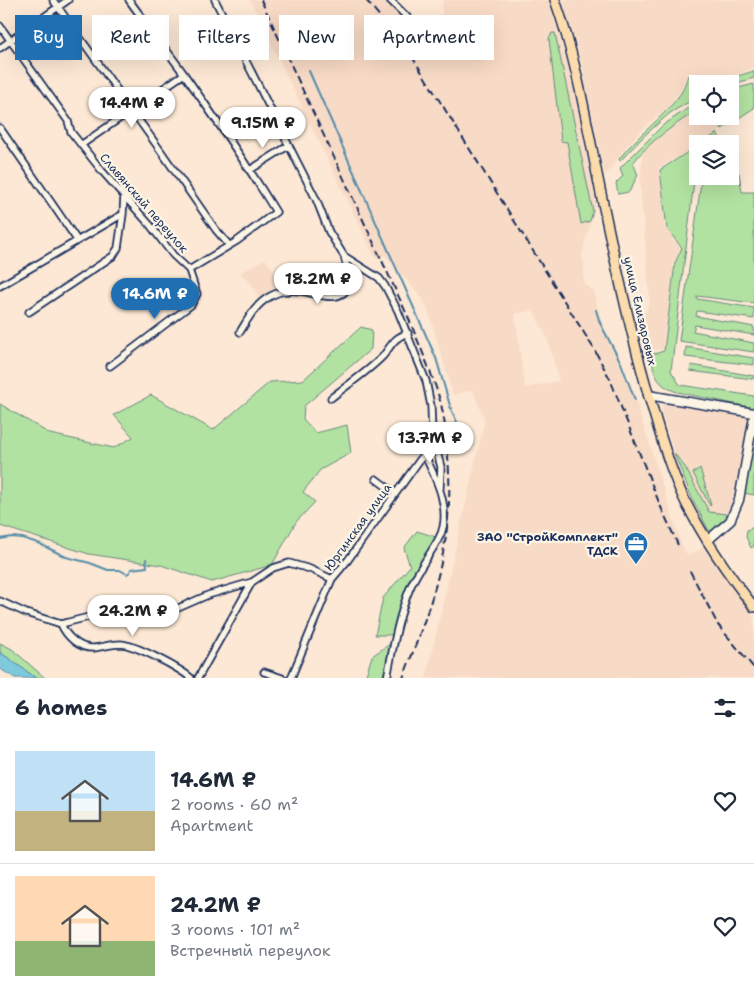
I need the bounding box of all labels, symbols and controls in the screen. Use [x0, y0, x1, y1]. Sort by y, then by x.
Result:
chip: Buy [15, 15, 82, 60]
chip: Rent [92, 15, 169, 60]
chip: Filters [179, 15, 269, 60]
chip: New [279, 15, 354, 60]
chip: Apartment [364, 15, 494, 60]
map controls [689, 75, 739, 185]
button: locate [689, 75, 739, 125]
pin: 14.4M ₽ [86, 86, 178, 129]
text: 14.4M ₽ [99, 92, 165, 113]
pin: 9.15M ₽ [217, 106, 309, 149]
text: 9.15M ₽ [231, 112, 295, 133]
button: layers [689, 135, 739, 185]
street label: Славянский переулок [96, 150, 192, 257]
street label: улица Елизаровых [620, 255, 660, 367]
pin: 18.2M ₽ [272, 262, 364, 305]
text: 18.2M ₽ [285, 268, 351, 289]
pin: 14.6M ₽ [109, 278, 201, 320]
text: 14.6M ₽ [122, 283, 188, 304]
pin: 13.7M ₽ [384, 422, 476, 464]
text: 13.7M ₽ [398, 427, 462, 448]
street label: Юргинская улица [321, 480, 395, 574]
place label: ЗАО "СтройКомплект" ТДСК [477, 529, 619, 559]
office icon: ЗАО "СтройКомплект" ТДСК [623, 531, 649, 565]
pin: 24.2M ₽ [87, 594, 179, 637]
text: 24.2M ₽ [98, 600, 168, 621]
text: 6 homes [15, 694, 107, 722]
icon: filters [711, 694, 739, 722]
text: 14.6M ₽ [170, 766, 256, 794]
icon: home [55, 771, 115, 831]
icon: heart [711, 787, 739, 815]
text: 2 rooms · 60 m² [170, 794, 298, 815]
text: Apartment [170, 815, 253, 836]
text: 24.2M ₽ [170, 891, 261, 919]
icon: home [55, 896, 115, 956]
icon: heart [711, 912, 739, 940]
text: 3 rooms · 101 m² [170, 919, 300, 940]
text: Встречный переулок [170, 940, 331, 961]

